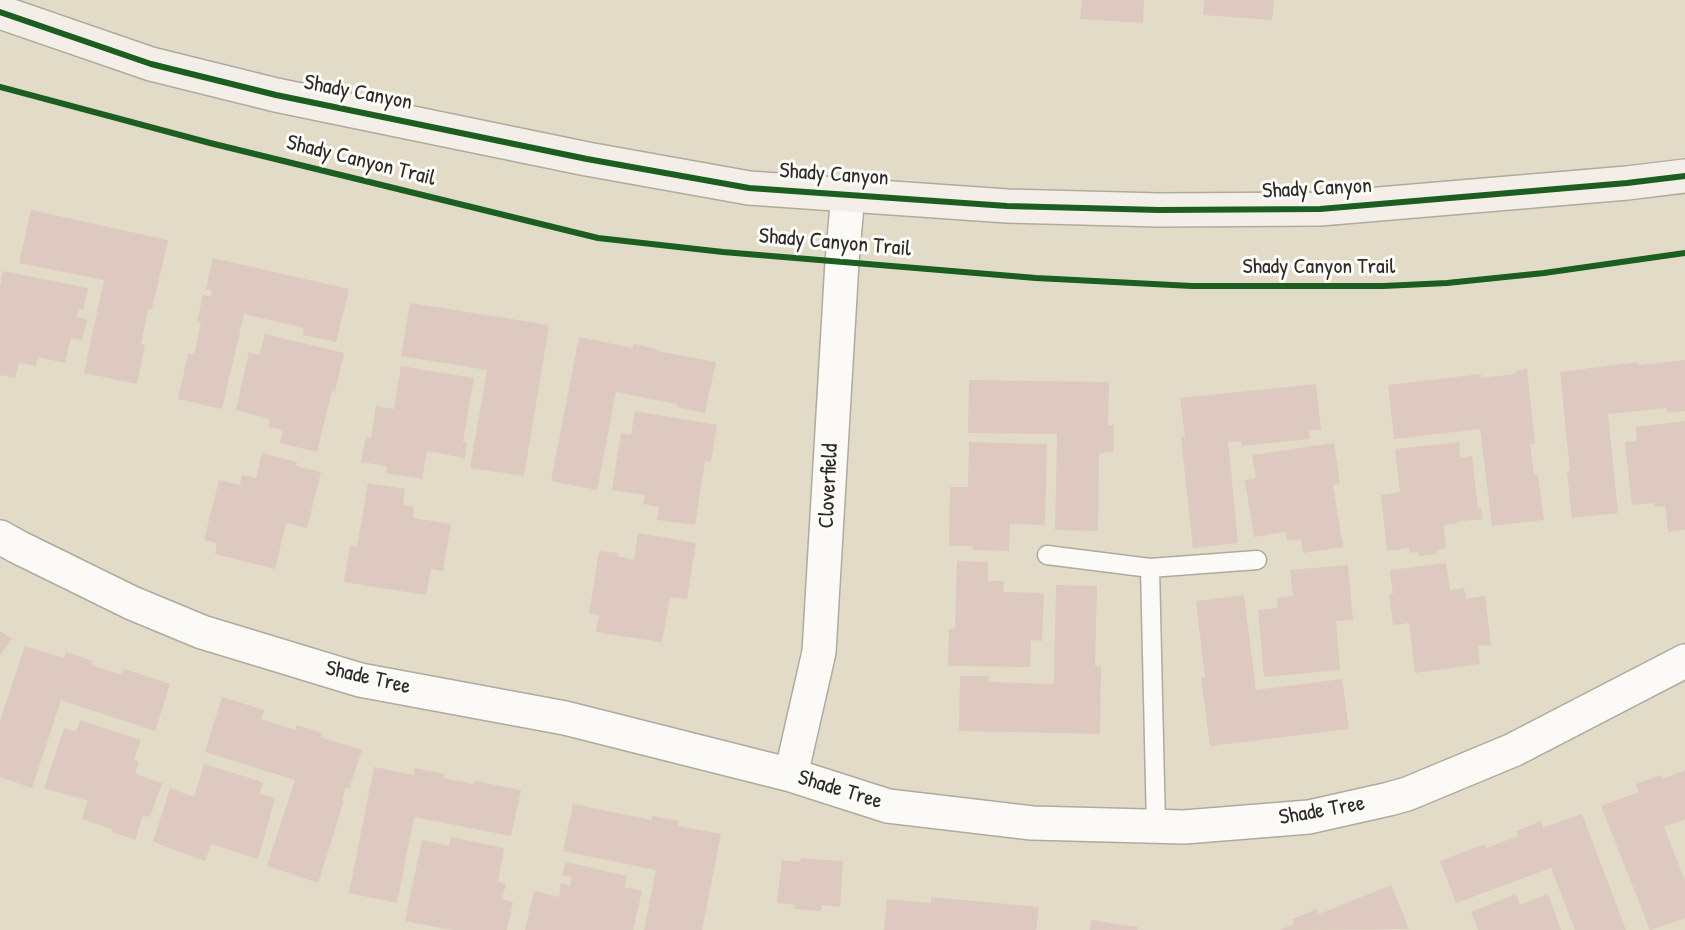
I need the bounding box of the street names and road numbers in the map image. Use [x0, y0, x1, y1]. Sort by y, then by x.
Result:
street label: Shady Canyon [302, 70, 414, 116]
street label: Shady Canyon Trail [284, 130, 438, 192]
street label: Shady Canyon [778, 158, 890, 192]
street label: Shady Canyon [1262, 173, 1372, 205]
street label: Shady Canyon Trail [758, 223, 912, 263]
street label: Shady Canyon Trail [1243, 254, 1395, 280]
street label: Cloverfield [814, 443, 844, 529]
street label: Shade Tree [323, 655, 413, 701]
street label: Shade Tree [795, 765, 885, 815]
street label: Shade Tree [1277, 790, 1367, 832]

